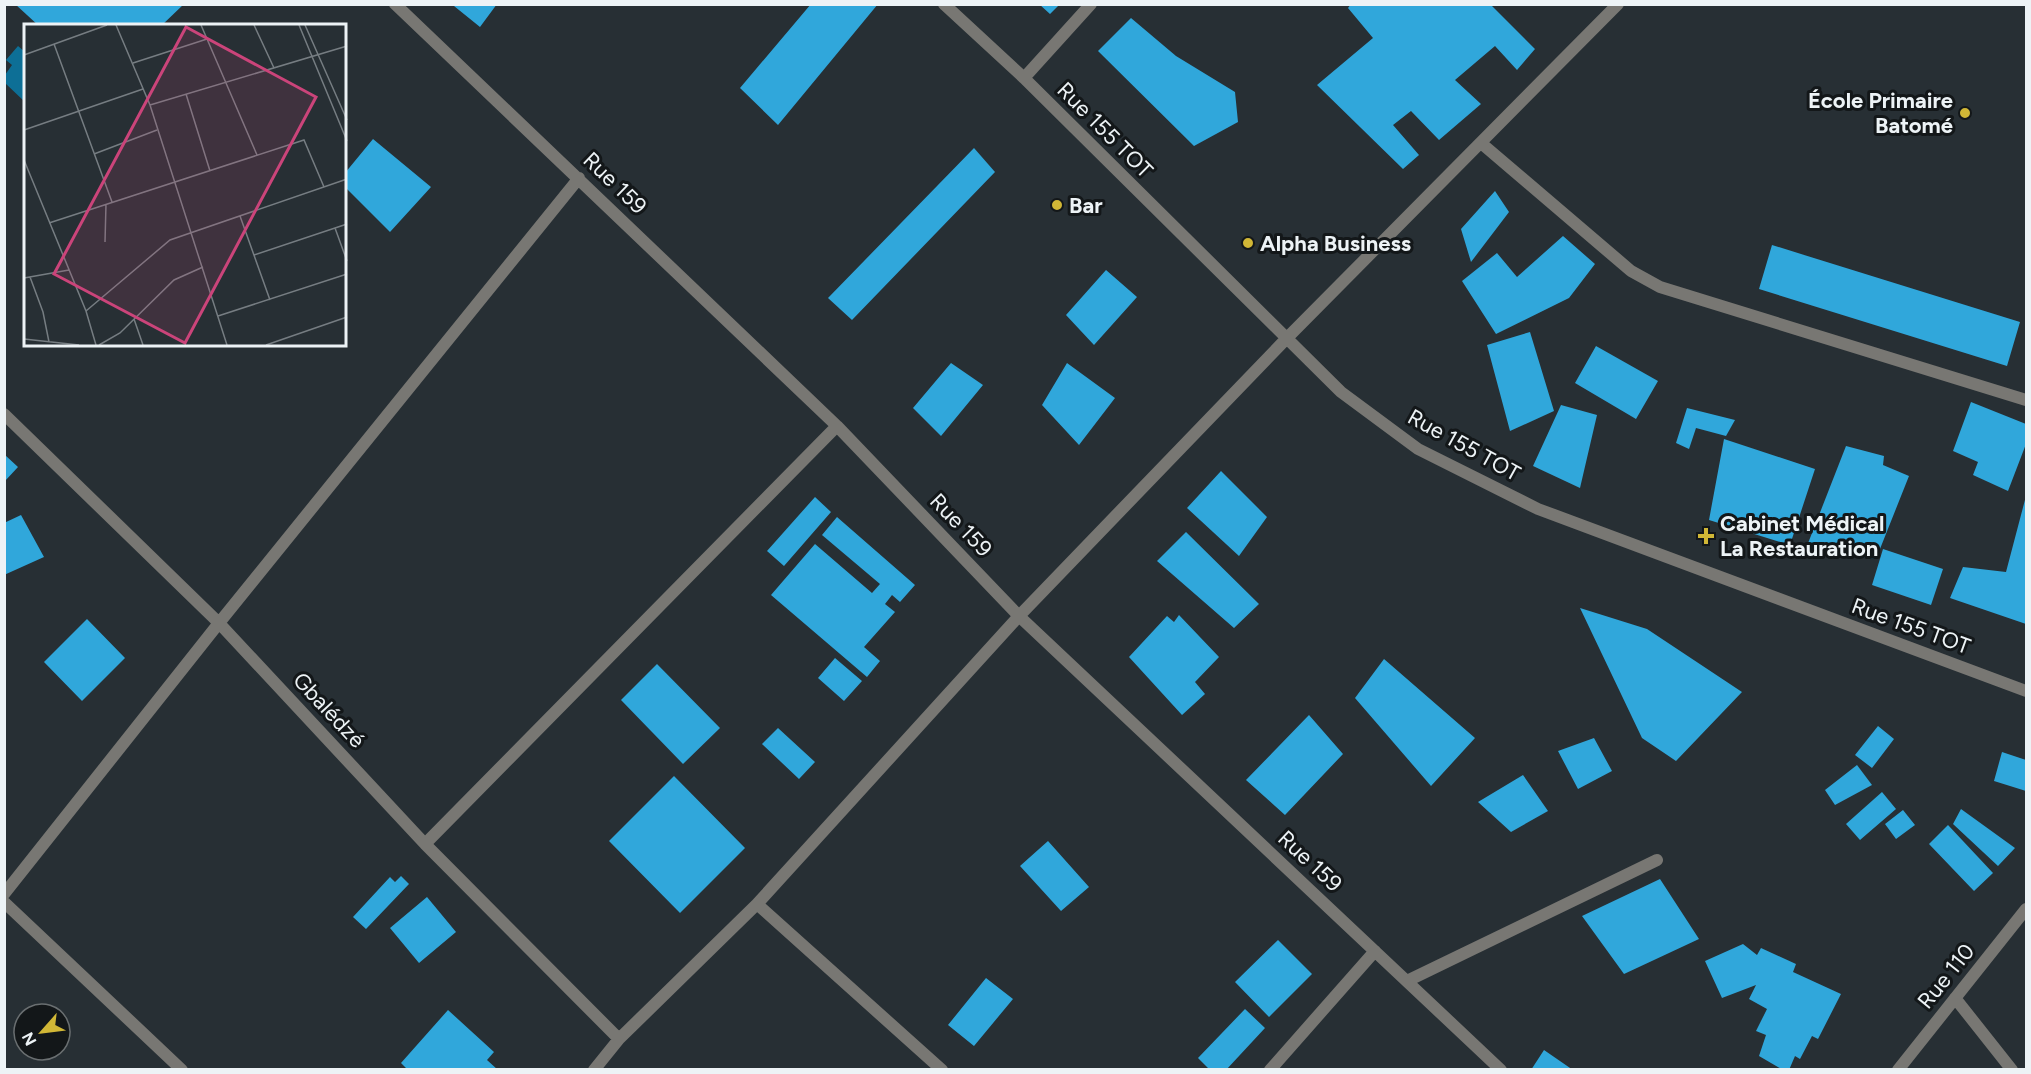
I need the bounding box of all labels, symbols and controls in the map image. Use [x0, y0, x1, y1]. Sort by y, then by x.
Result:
inset map [24, 24, 346, 346]
street label: Rue 155 TOT [1051, 76, 1159, 184]
place label: École Primaire Batomé [1808, 87, 1953, 139]
marker: École Primaire Batomé [1958, 106, 1972, 120]
street label: Rue 159 [578, 146, 652, 220]
place label: Bar [1069, 192, 1103, 219]
marker: Bar [1050, 198, 1064, 212]
place label: Alpha Business [1260, 230, 1411, 257]
marker: Alpha Business [1241, 236, 1255, 250]
street label: Rue 155 TOT [1403, 403, 1525, 487]
street label: Rue 159 [924, 488, 998, 562]
place label: Cabinet Médical La Restauration [1720, 510, 1884, 562]
marker: Cabinet Médical La Restauration [1697, 527, 1715, 545]
street label: Rue 155 TOT [1848, 592, 1974, 660]
street label: Gbalédzé [287, 667, 371, 753]
street label: Rue 159 [1272, 825, 1348, 897]
street label: Rue 110 [1912, 938, 1980, 1014]
north arrow [12, 1002, 72, 1062]
text: N [18, 1029, 40, 1049]

